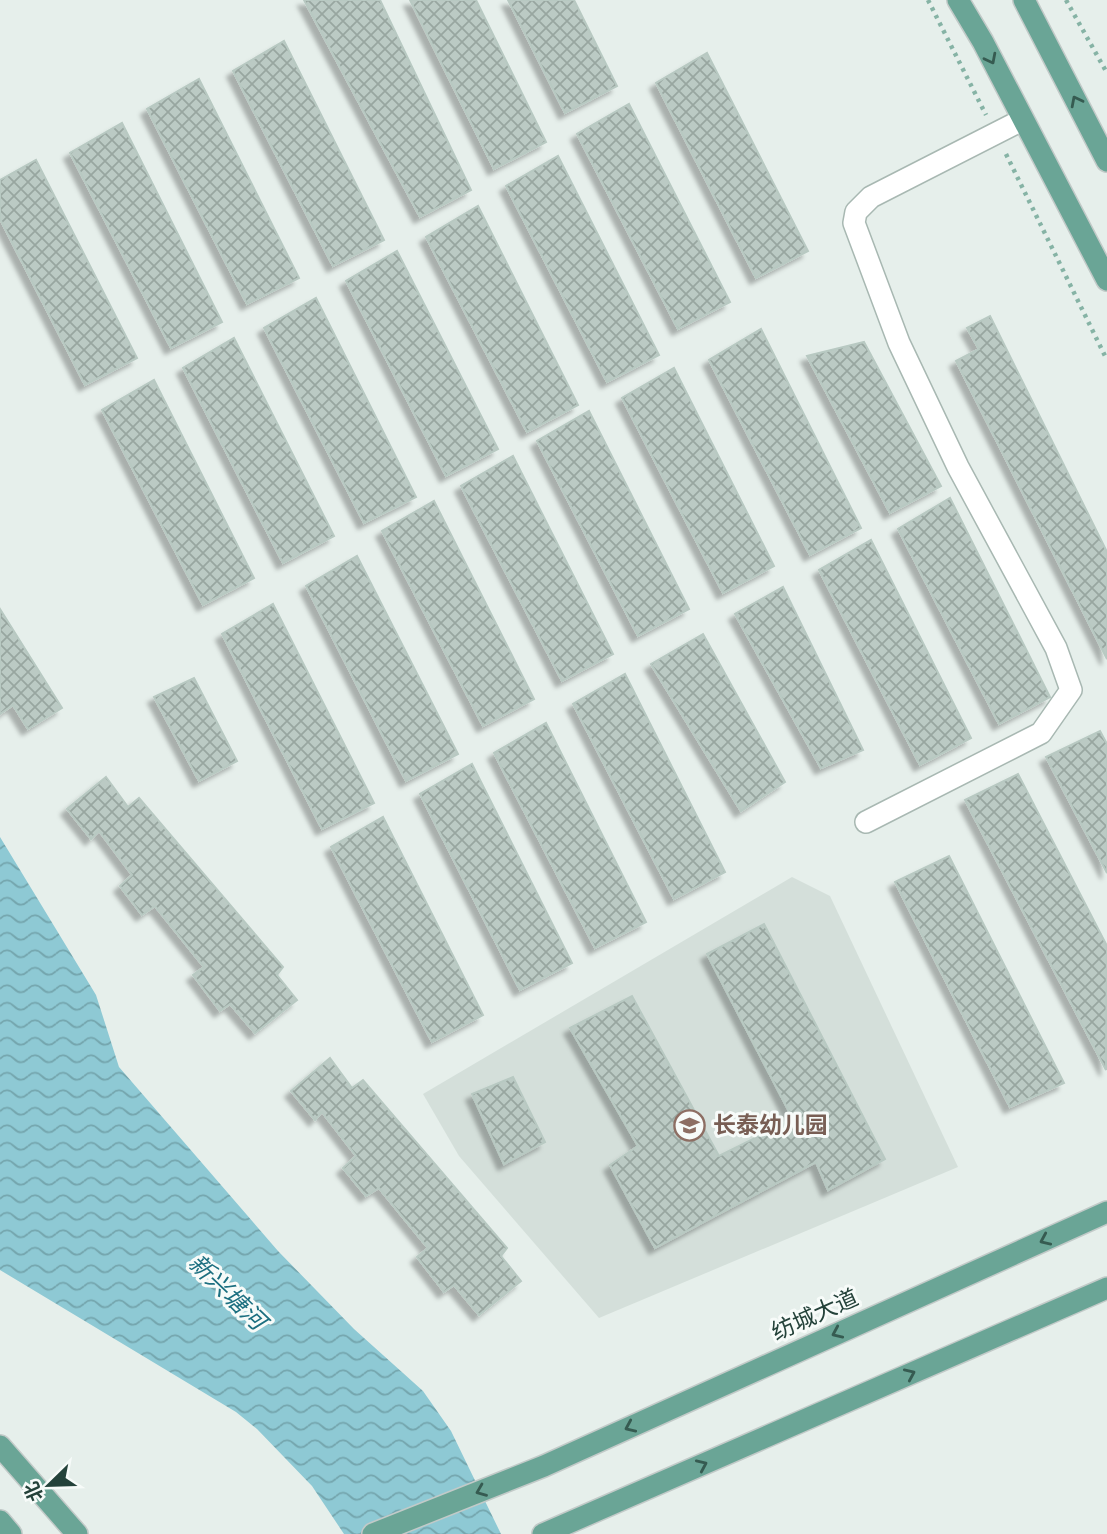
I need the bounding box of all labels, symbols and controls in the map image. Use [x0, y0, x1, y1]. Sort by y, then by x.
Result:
one-way arrow [983, 52, 997, 65]
one-way arrow [1070, 96, 1084, 108]
school or university icon: 长泰幼儿园 [673, 1108, 707, 1142]
place label: 长泰幼儿园 [713, 1112, 828, 1139]
one-way arrow [1040, 1232, 1052, 1246]
water label: 新兴塘河 [183, 1249, 274, 1338]
street label: 纺城大道 [767, 1284, 863, 1346]
one-way arrow [832, 1325, 845, 1339]
one-way arrow [903, 1368, 916, 1382]
one-way arrow [625, 1419, 637, 1433]
north arrow [14, 1450, 84, 1520]
one-way arrow [695, 1460, 707, 1474]
text: 北 [20, 1478, 48, 1505]
one-way arrow [476, 1483, 488, 1497]

